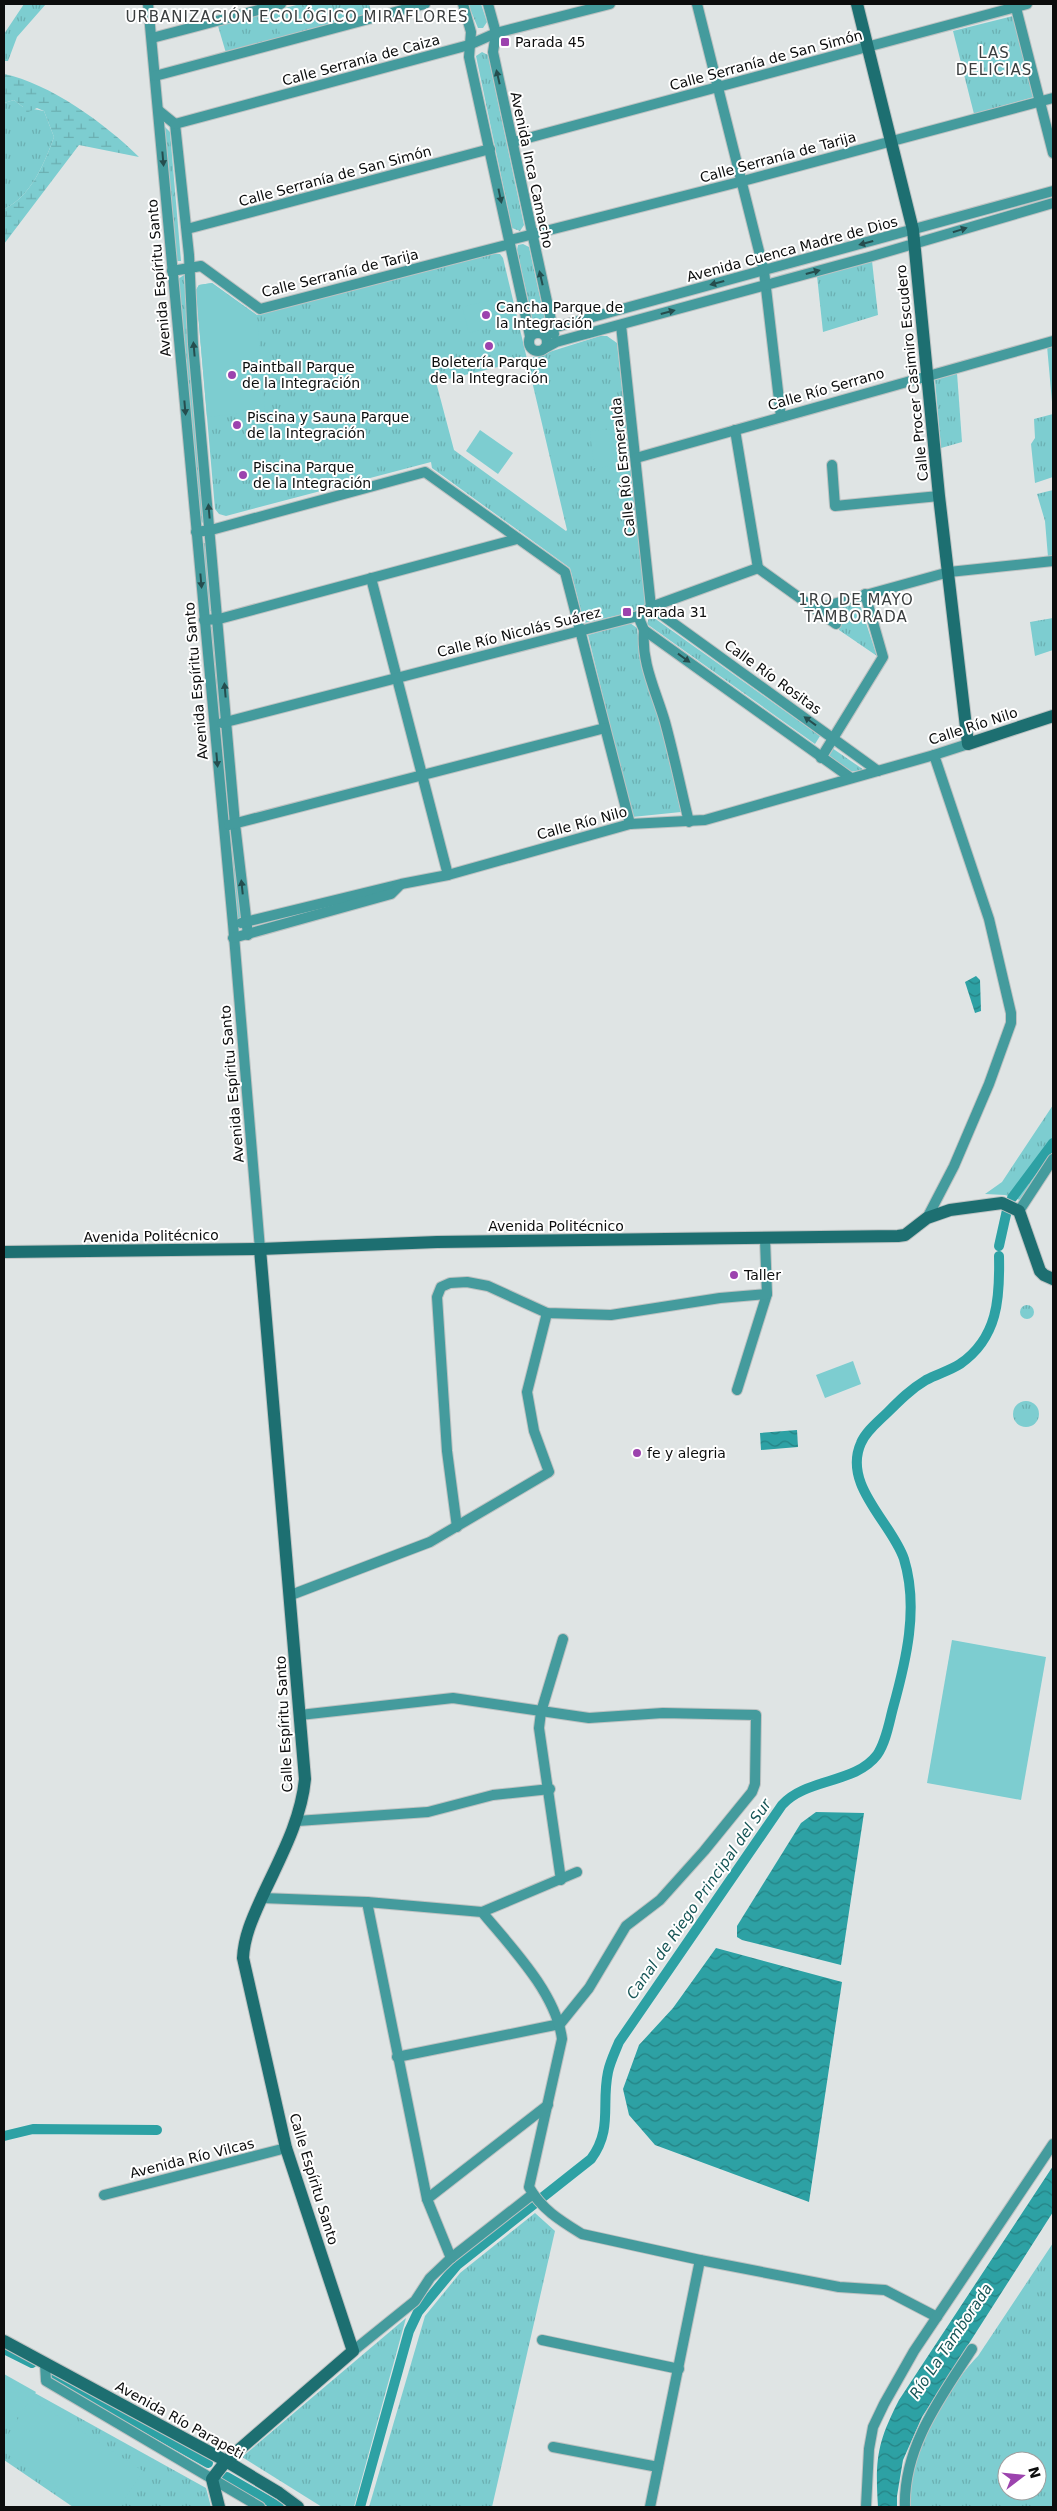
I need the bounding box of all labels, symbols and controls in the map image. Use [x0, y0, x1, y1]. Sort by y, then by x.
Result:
district label: URBANIZACIÓN ECOLÓGICO MIRAFLORES [125, 7, 469, 26]
street label: Calle Serranía de San Simón [668, 27, 864, 93]
street label: Calle Serranía de Caiza [280, 31, 442, 89]
place label: Parada 45 [515, 34, 585, 50]
marker: Parada 45 [499, 36, 511, 48]
district label: LAS DELICIAS [956, 44, 1032, 79]
one-way arrow [494, 70, 502, 85]
street label: Avenida Inca Camacho [508, 90, 556, 250]
street label: Calle Serranía de Tarija [698, 128, 858, 186]
street label: Calle Serranía de San Simón [237, 143, 433, 209]
one-way arrow [159, 151, 167, 167]
one-way arrow [496, 189, 504, 204]
street label: Avenida Espíritu Santo [144, 199, 174, 357]
street label: Avenida Cuenca Madre de Dios [685, 213, 899, 285]
one-way arrow [953, 226, 968, 234]
one-way arrow [859, 239, 874, 247]
street label: Calle Serranía de Tarija [260, 246, 420, 300]
street label: Calle Procer Casimiro Escudero [893, 264, 931, 482]
one-way arrow [806, 268, 821, 276]
one-way arrow [537, 270, 545, 285]
one-way arrow [709, 280, 724, 288]
place label: Cancha Parque de la Integración [496, 299, 623, 331]
one-way arrow [660, 307, 675, 315]
marker: Cancha Parque de la Integración [480, 309, 492, 321]
marker: Boletería Parque de la Integración [483, 340, 495, 352]
one-way arrow [190, 341, 198, 357]
place label: Boletería Parque de la Integración [430, 354, 548, 386]
place label: Paintball Parque de la Integración [242, 359, 360, 391]
street label: Calle Río Serrano [766, 365, 886, 413]
marker: Paintball Parque de la Integración [226, 369, 238, 381]
street label: Calle Río Esmeralda [608, 397, 638, 537]
one-way arrow [181, 401, 189, 417]
place label: Piscina y Sauna Parque de la Integración [247, 409, 409, 441]
marker: Piscina y Sauna Parque de la Integración [231, 419, 243, 431]
place label: Piscina Parque de la Integración [253, 459, 371, 491]
marker: Piscina Parque de la Integración [237, 469, 249, 481]
one-way arrow [205, 502, 213, 518]
one-way arrow [197, 573, 205, 589]
district label: 1RO DE MAYO TAMBORADA [798, 591, 914, 626]
street label: Avenida Espíritu Santo [181, 602, 211, 760]
street label: Calle Río Nicolás Suárez [435, 604, 603, 660]
place label: Parada 31 [637, 604, 707, 620]
marker: Parada 31 [621, 606, 633, 618]
street label: Calle Río Rositas [721, 636, 825, 718]
one-way arrow [677, 653, 691, 663]
one-way arrow [220, 682, 228, 698]
street label: Calle Río Nilo [926, 704, 1020, 748]
one-way arrow [803, 716, 817, 726]
one-way arrow [213, 752, 221, 768]
street label: Calle Río Nilo [535, 803, 629, 843]
one-way arrow [238, 878, 246, 894]
street label: Avenida Espíritu Santo [217, 1005, 247, 1163]
street label: Avenida Politécnico [488, 1218, 624, 1234]
street label: Avenida Politécnico [83, 1227, 219, 1245]
place label: Taller [743, 1267, 781, 1283]
marker: Taller [728, 1269, 740, 1281]
place label: fe y alegria [647, 1445, 726, 1461]
marker: fe y alegria [631, 1447, 643, 1459]
street label: Calle Espíritu Santo [272, 1655, 296, 1793]
water label: Canal de Riego Principal del Sur [623, 1795, 776, 2002]
street label: Calle Espíritu Santo [286, 2111, 342, 2247]
street label: Avenida Río Vilcas [128, 2135, 256, 2181]
water label: Río La Tamborada [906, 2280, 996, 2402]
street label: Avenida Río Parapeti [113, 2378, 247, 2462]
north arrow [997, 2451, 1047, 2501]
text: N [1025, 2465, 1044, 2480]

